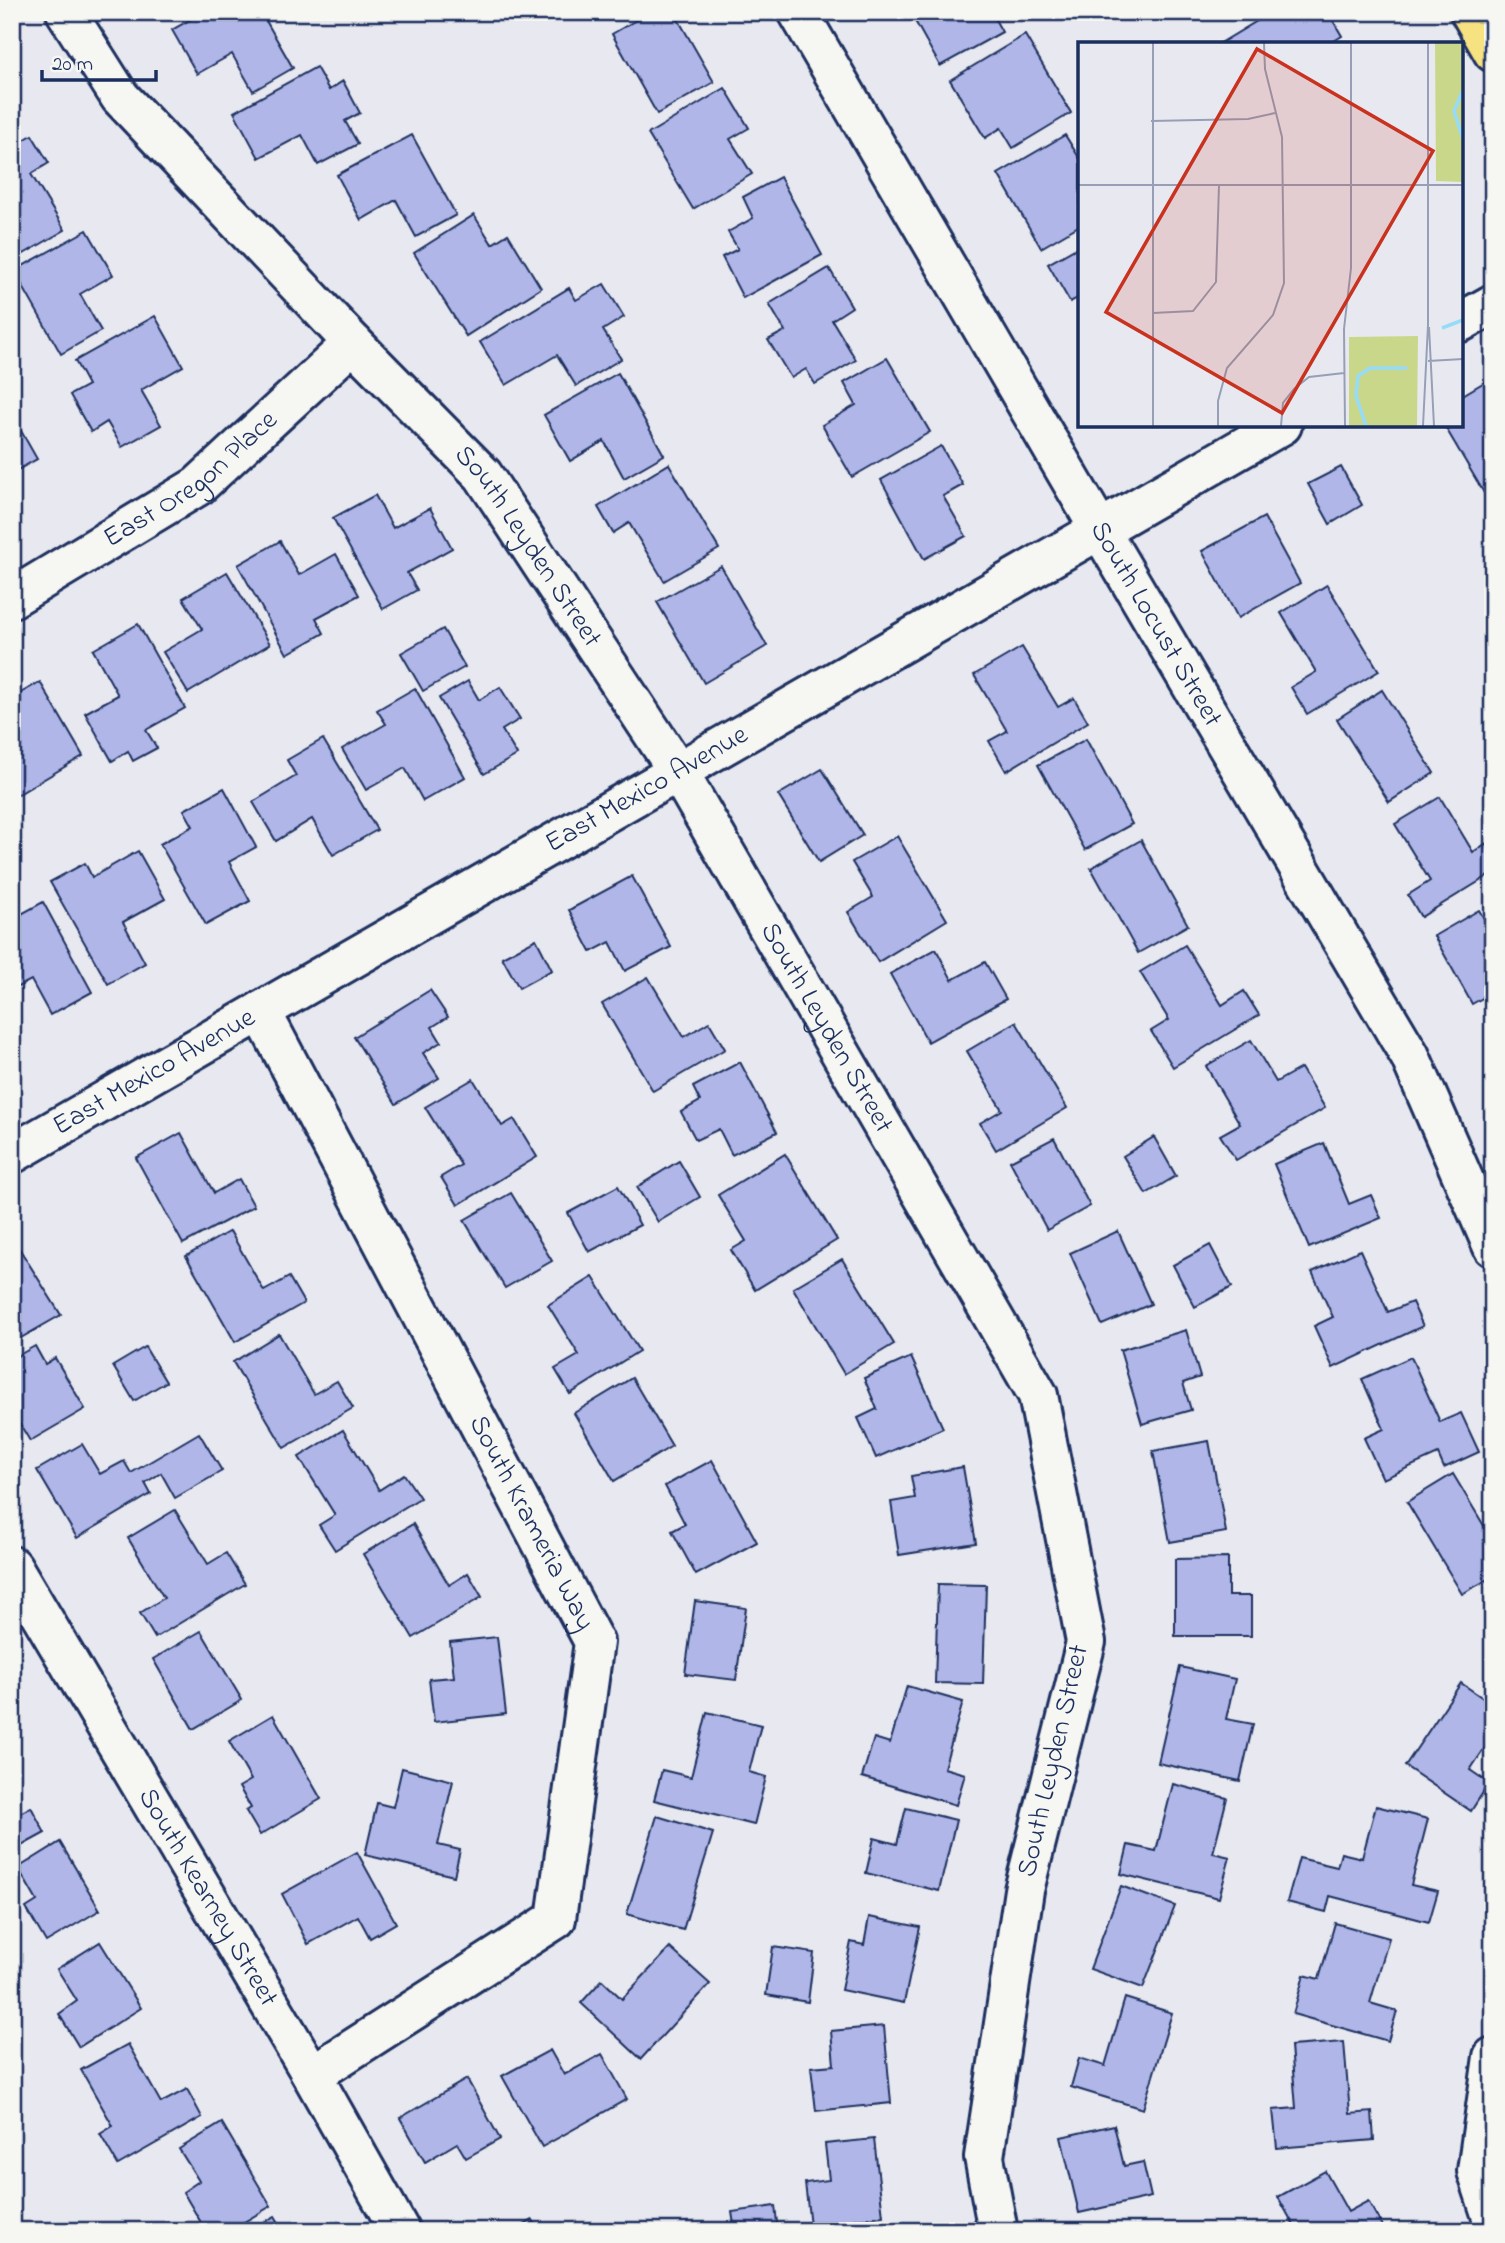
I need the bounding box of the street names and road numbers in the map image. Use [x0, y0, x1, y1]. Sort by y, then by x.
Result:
street label: East Oregon Place [96, 401, 288, 559]
street label: South Leyden Street [444, 436, 612, 656]
street label: South Locust Street [1079, 514, 1232, 735]
street label: East Mexico Avenue [538, 715, 756, 864]
street label: South Leyden Street [749, 915, 903, 1141]
street label: East Mexico Avenue [45, 998, 264, 1147]
street label: South Krameria Way [458, 1408, 605, 1638]
street label: South Leyden Street [1007, 1641, 1101, 1881]
street label: South Kearney Street [127, 1781, 288, 2015]

